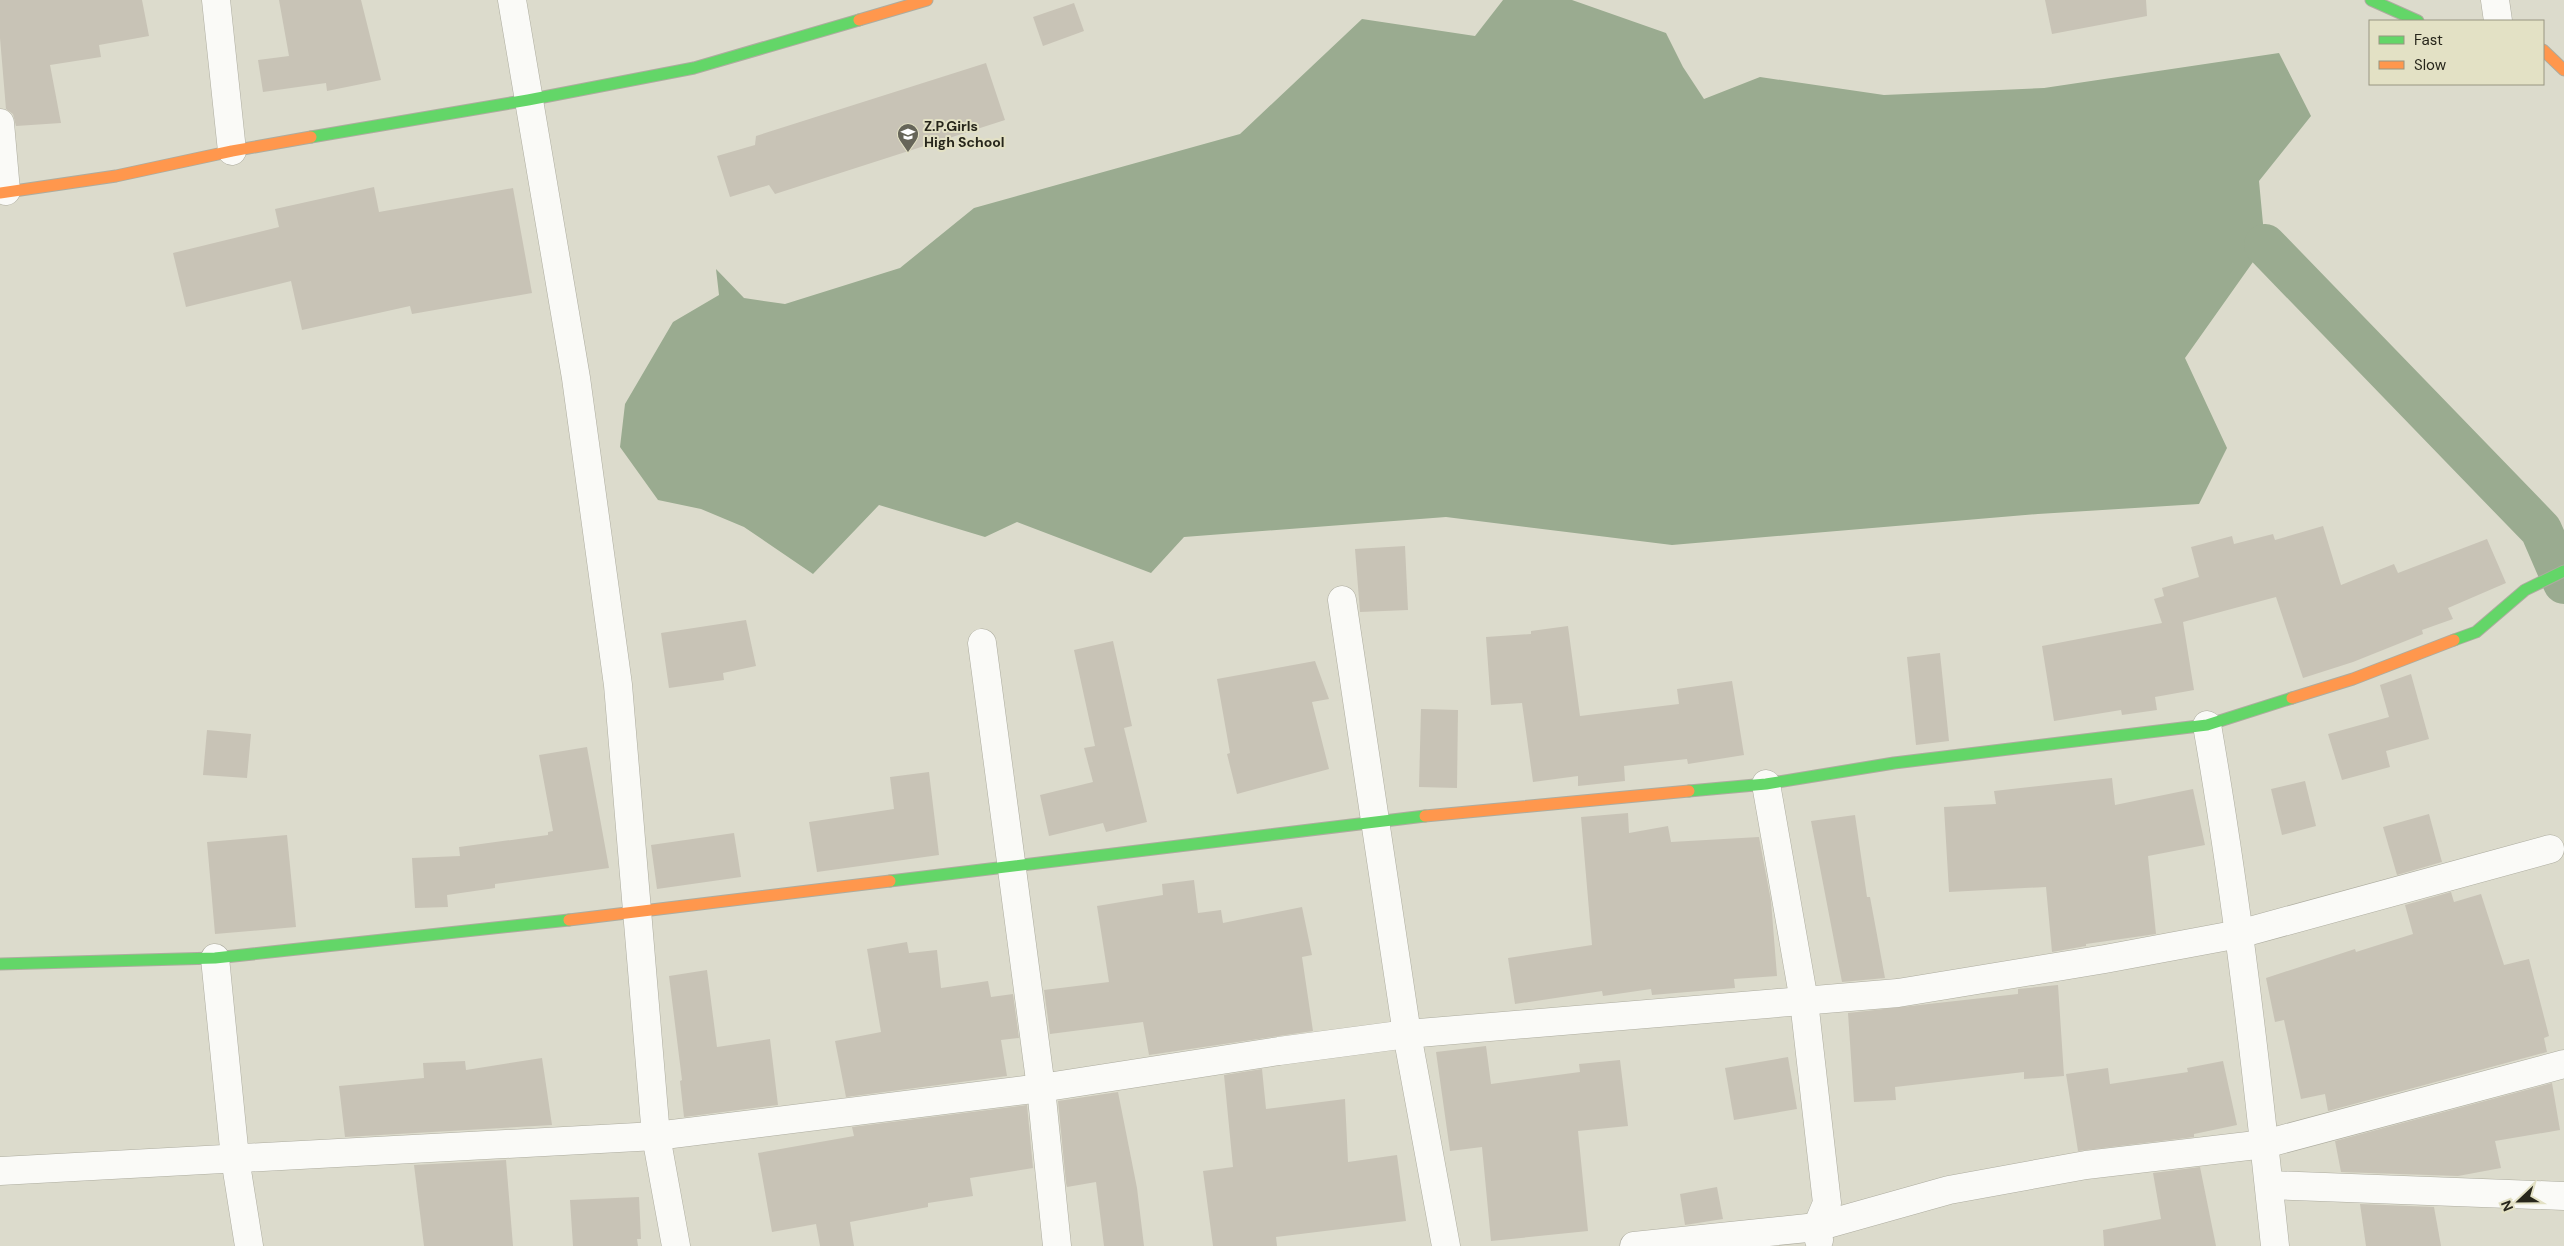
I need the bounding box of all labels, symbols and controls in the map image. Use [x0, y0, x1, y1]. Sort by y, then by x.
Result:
legend [2369, 20, 2544, 85]
text: Fast [2414, 30, 2443, 50]
text: Slow [2414, 55, 2447, 75]
place label: Z.P.Girls High School [924, 117, 1005, 151]
school or university icon: Z.P.Girls High School [896, 122, 920, 153]
north arrow [2494, 1176, 2544, 1226]
text: N [2497, 1198, 2517, 1214]

